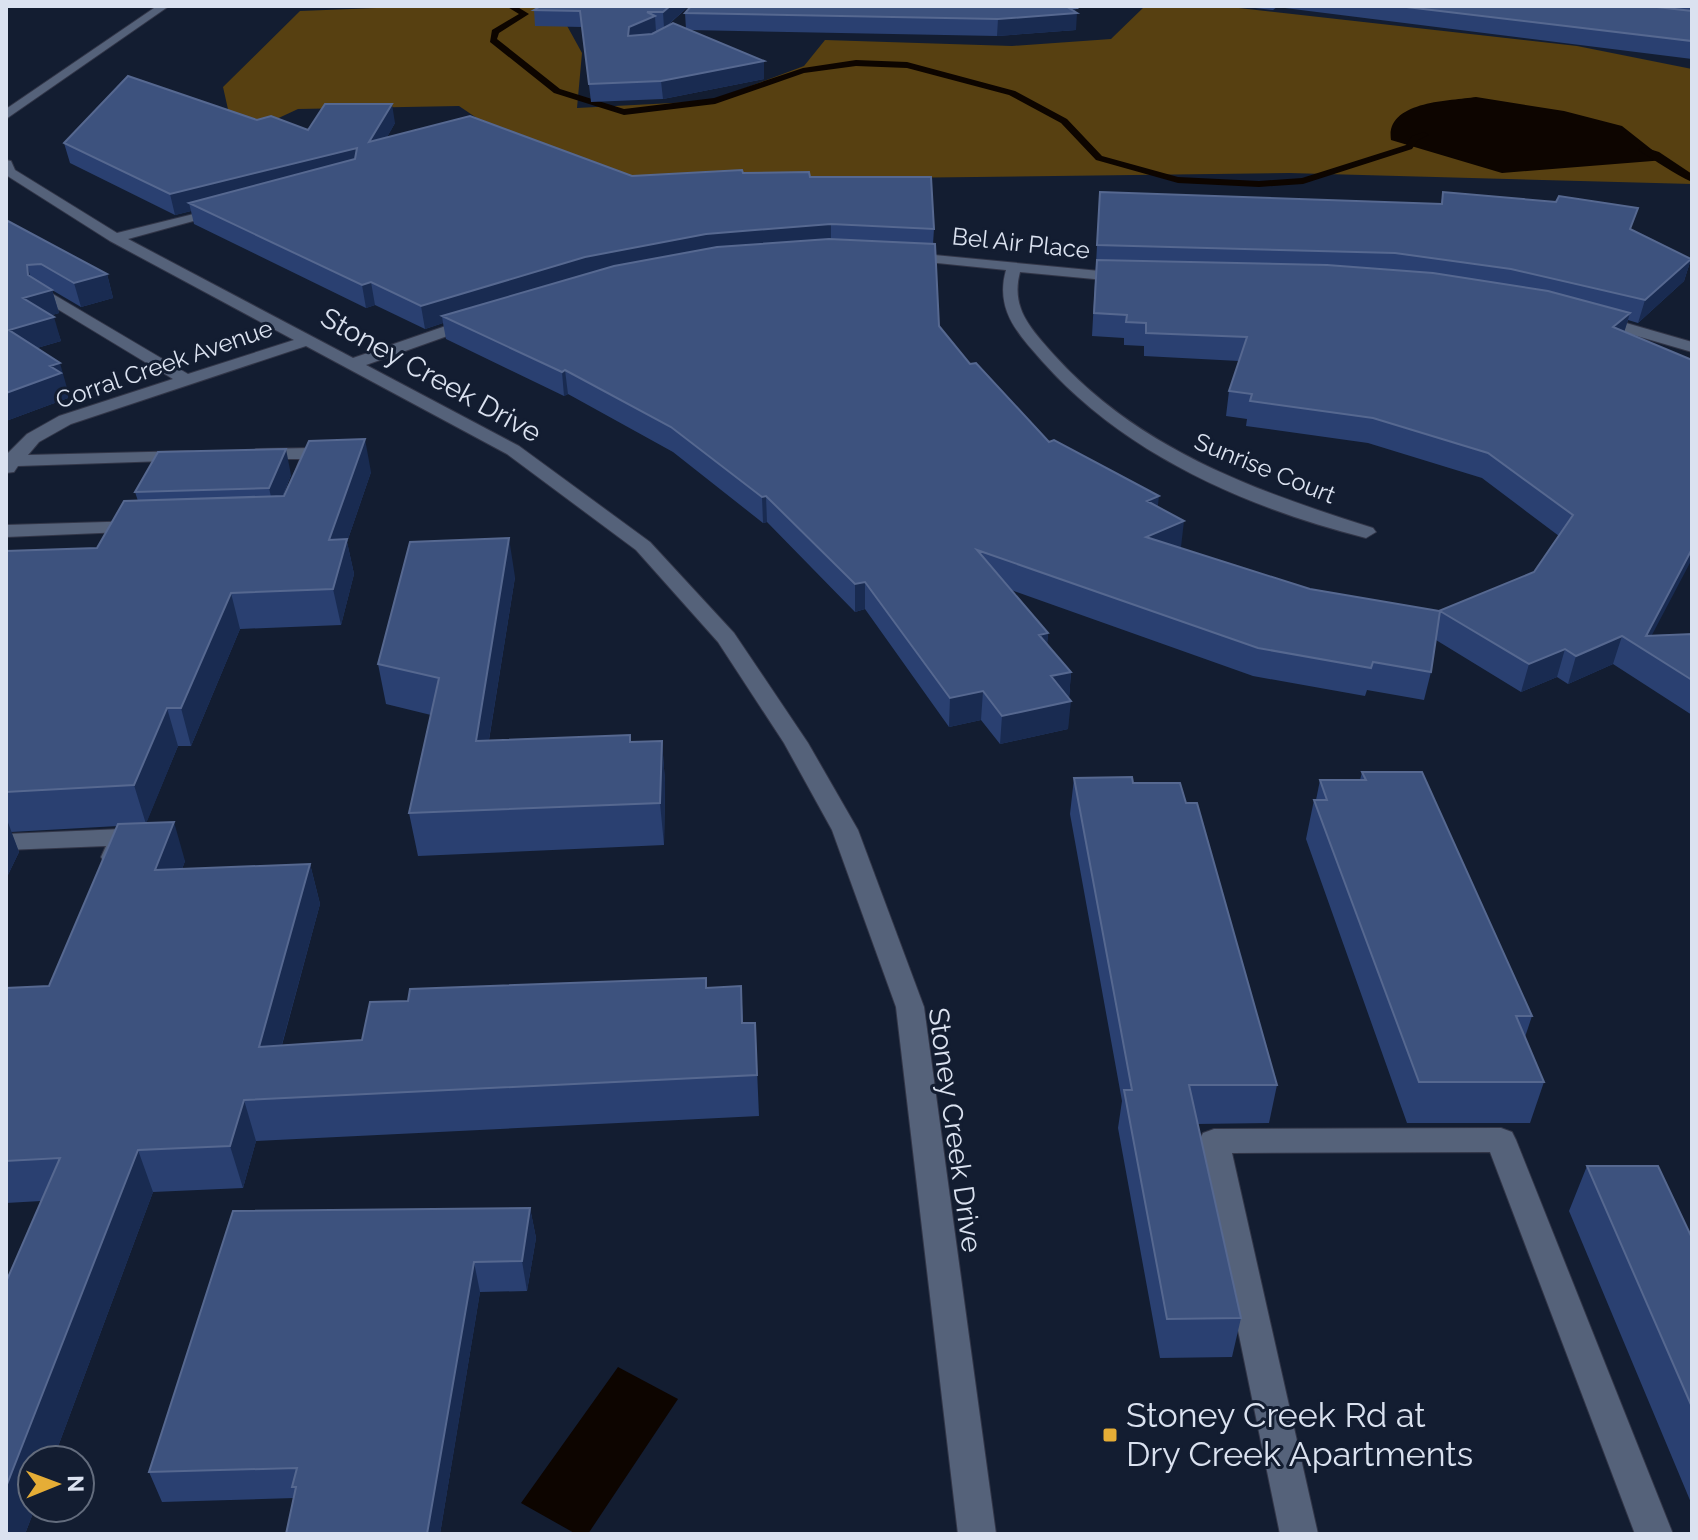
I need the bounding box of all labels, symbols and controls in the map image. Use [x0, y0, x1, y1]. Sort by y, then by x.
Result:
street label: Bel Air Place [951, 221, 1091, 265]
street label: Stoney Creek Drive [315, 301, 547, 449]
street label: Corral Creek Avenue [52, 313, 276, 415]
street label: Sunrise Court [1190, 427, 1340, 509]
street label: Stoney Creek Drive [921, 1006, 989, 1254]
place label: Stoney Creek Rd at Dry Creek Apartments [1126, 1395, 1473, 1474]
marker: Stoney Creek Rd at Dry Creek Apartments [1101, 1426, 1119, 1444]
north arrow [16, 1444, 96, 1524]
text: N [63, 1475, 89, 1492]

